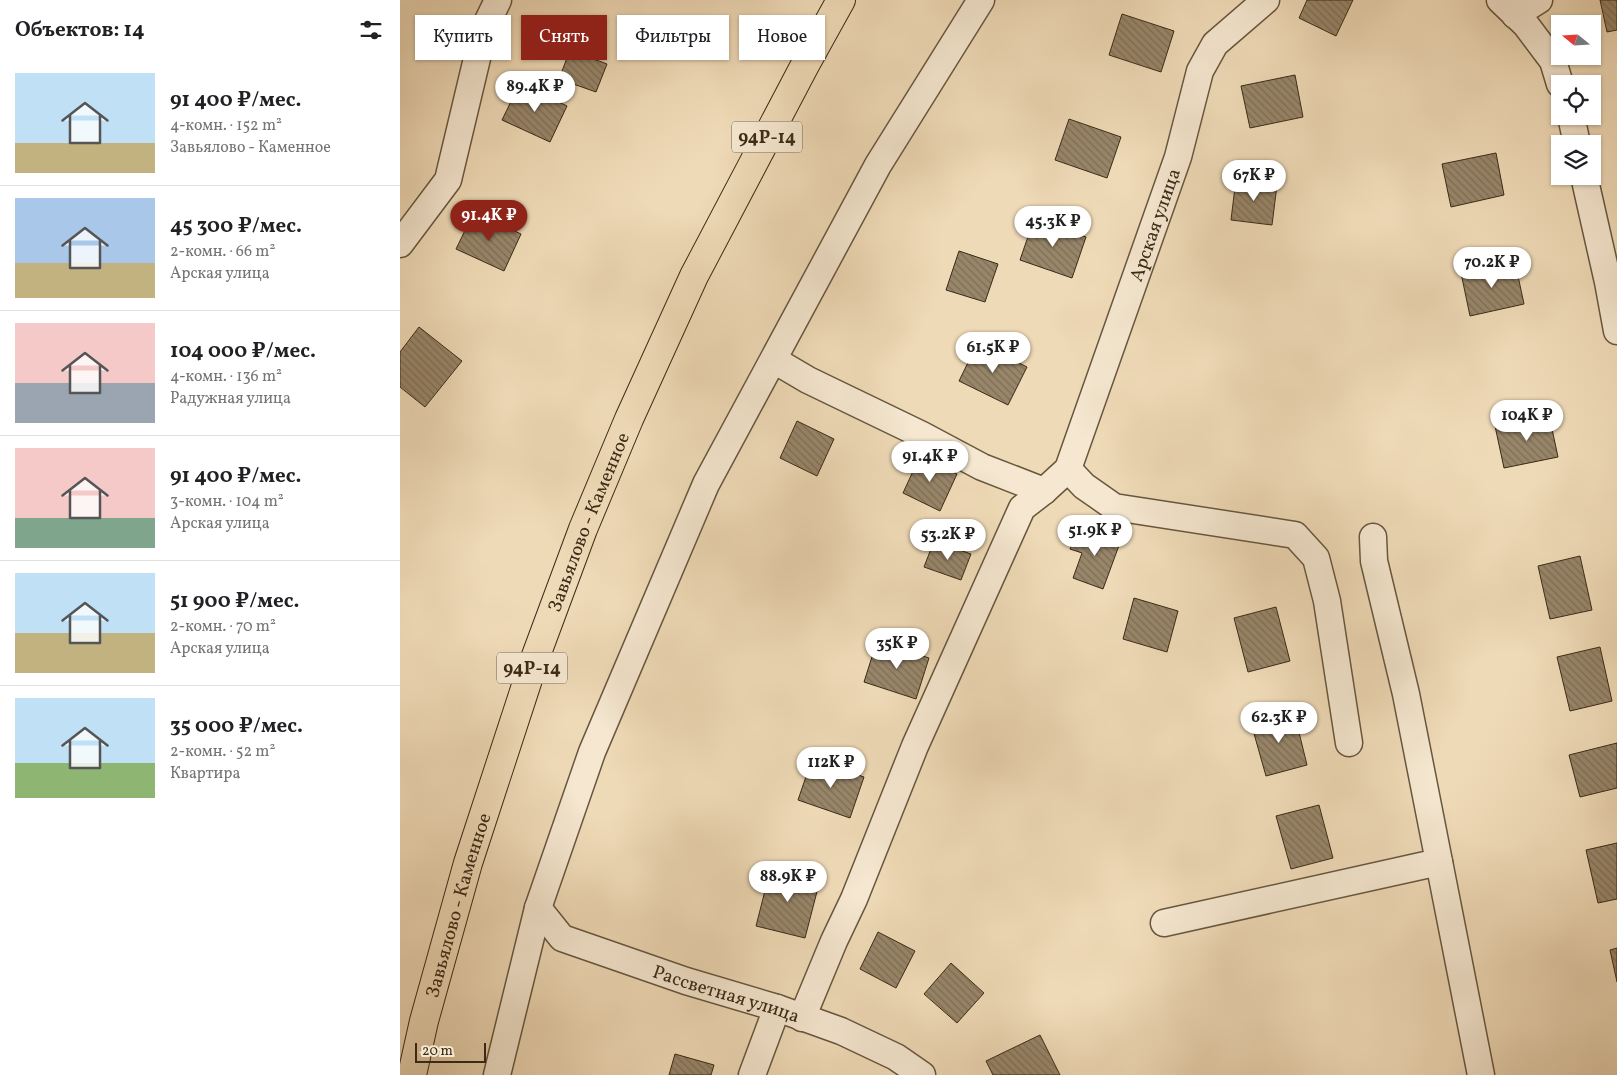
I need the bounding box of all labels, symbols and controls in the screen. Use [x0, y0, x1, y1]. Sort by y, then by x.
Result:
chip: Купить [415, 15, 511, 60]
chip: Снять [521, 15, 607, 60]
chip: Фильтры [617, 15, 729, 60]
chip: Новое [739, 15, 825, 60]
north arrow [1551, 15, 1601, 65]
map controls [1551, 15, 1601, 185]
text: Объектов: 14 [15, 16, 145, 45]
icon: filters [357, 16, 385, 44]
pin: 89.4K ₽ [489, 70, 581, 113]
button: locate [1551, 75, 1601, 125]
text: 89.4K ₽ [506, 76, 564, 98]
text: 91 400 ₽/мес. [170, 86, 301, 115]
icon: home [55, 93, 115, 153]
text: 4-комн. · 152 m² [170, 115, 282, 137]
road number: 94Р-14 [732, 121, 802, 152]
button: layers [1551, 135, 1601, 185]
text: Завьялово - Каменное [170, 137, 331, 159]
pin: 67K ₽ [1219, 160, 1289, 202]
street label: Арская улица [1124, 165, 1188, 286]
text: 67K ₽ [1233, 165, 1275, 187]
pin: 91.4K ₽ [443, 200, 535, 242]
text: 91.4K ₽ [461, 205, 517, 227]
pin: 45.3K ₽ [1007, 206, 1099, 248]
text: 45.3K ₽ [1025, 211, 1081, 233]
text: 45 300 ₽/мес. [170, 212, 302, 241]
icon: home [55, 218, 115, 278]
text: 2-комн. · 66 m² [170, 241, 275, 263]
pin: 70.2K ₽ [1446, 246, 1538, 289]
text: 70.2K ₽ [1464, 252, 1520, 274]
text: Арская улица [170, 263, 270, 285]
pin: 61.5K ₽ [947, 332, 1039, 374]
text: 104 000 ₽/мес. [170, 337, 316, 366]
text: 61.5K ₽ [966, 337, 1020, 359]
icon: home [55, 343, 115, 403]
text: 4-комн. · 136 m² [170, 366, 282, 388]
text: Радужная улица [170, 388, 291, 410]
pin: 104K ₽ [1486, 400, 1568, 442]
text: 104K ₽ [1501, 405, 1553, 427]
street label: Завьялово - Каменное [542, 429, 637, 616]
pin: 91.4K ₽ [884, 440, 976, 483]
text: 91.4K ₽ [902, 446, 958, 468]
text: 91 400 ₽/мес. [170, 462, 301, 491]
icon: home [55, 468, 115, 528]
text: 3-комн. · 104 m² [170, 491, 284, 513]
text: Арская улица [170, 513, 270, 535]
pin: 51.9K ₽ [1049, 514, 1141, 557]
pin: 53.2K ₽ [902, 518, 994, 561]
text: 51.9K ₽ [1068, 520, 1122, 542]
text: 53.2K ₽ [921, 524, 975, 546]
text: 51 900 ₽/мес. [170, 587, 299, 616]
icon: home [55, 593, 115, 653]
text: 2-комн. · 70 m² [170, 616, 276, 638]
pin: 35K ₽ [862, 628, 932, 670]
text: 35K ₽ [876, 633, 918, 655]
text: Арская улица [170, 638, 270, 660]
road number: 94Р-14 [497, 652, 567, 684]
pin: 62.3K ₽ [1233, 702, 1325, 744]
text: 62.3K ₽ [1251, 707, 1307, 729]
text: 35 000 ₽/мес. [170, 712, 303, 741]
icon: home [55, 718, 115, 778]
text: 2-комн. · 52 m² [170, 741, 275, 763]
pin: 112K ₽ [790, 746, 872, 789]
text: 112K ₽ [808, 752, 854, 774]
text: Квартира [170, 763, 240, 785]
street label: Завьялово - Каменное [420, 810, 498, 1001]
pin: 88.9K ₽ [742, 860, 834, 903]
text: 88.9K ₽ [760, 866, 816, 888]
street label: Рассветная улица [649, 959, 803, 1030]
scale bar [415, 1040, 486, 1063]
text: 20 m [422, 1042, 453, 1061]

